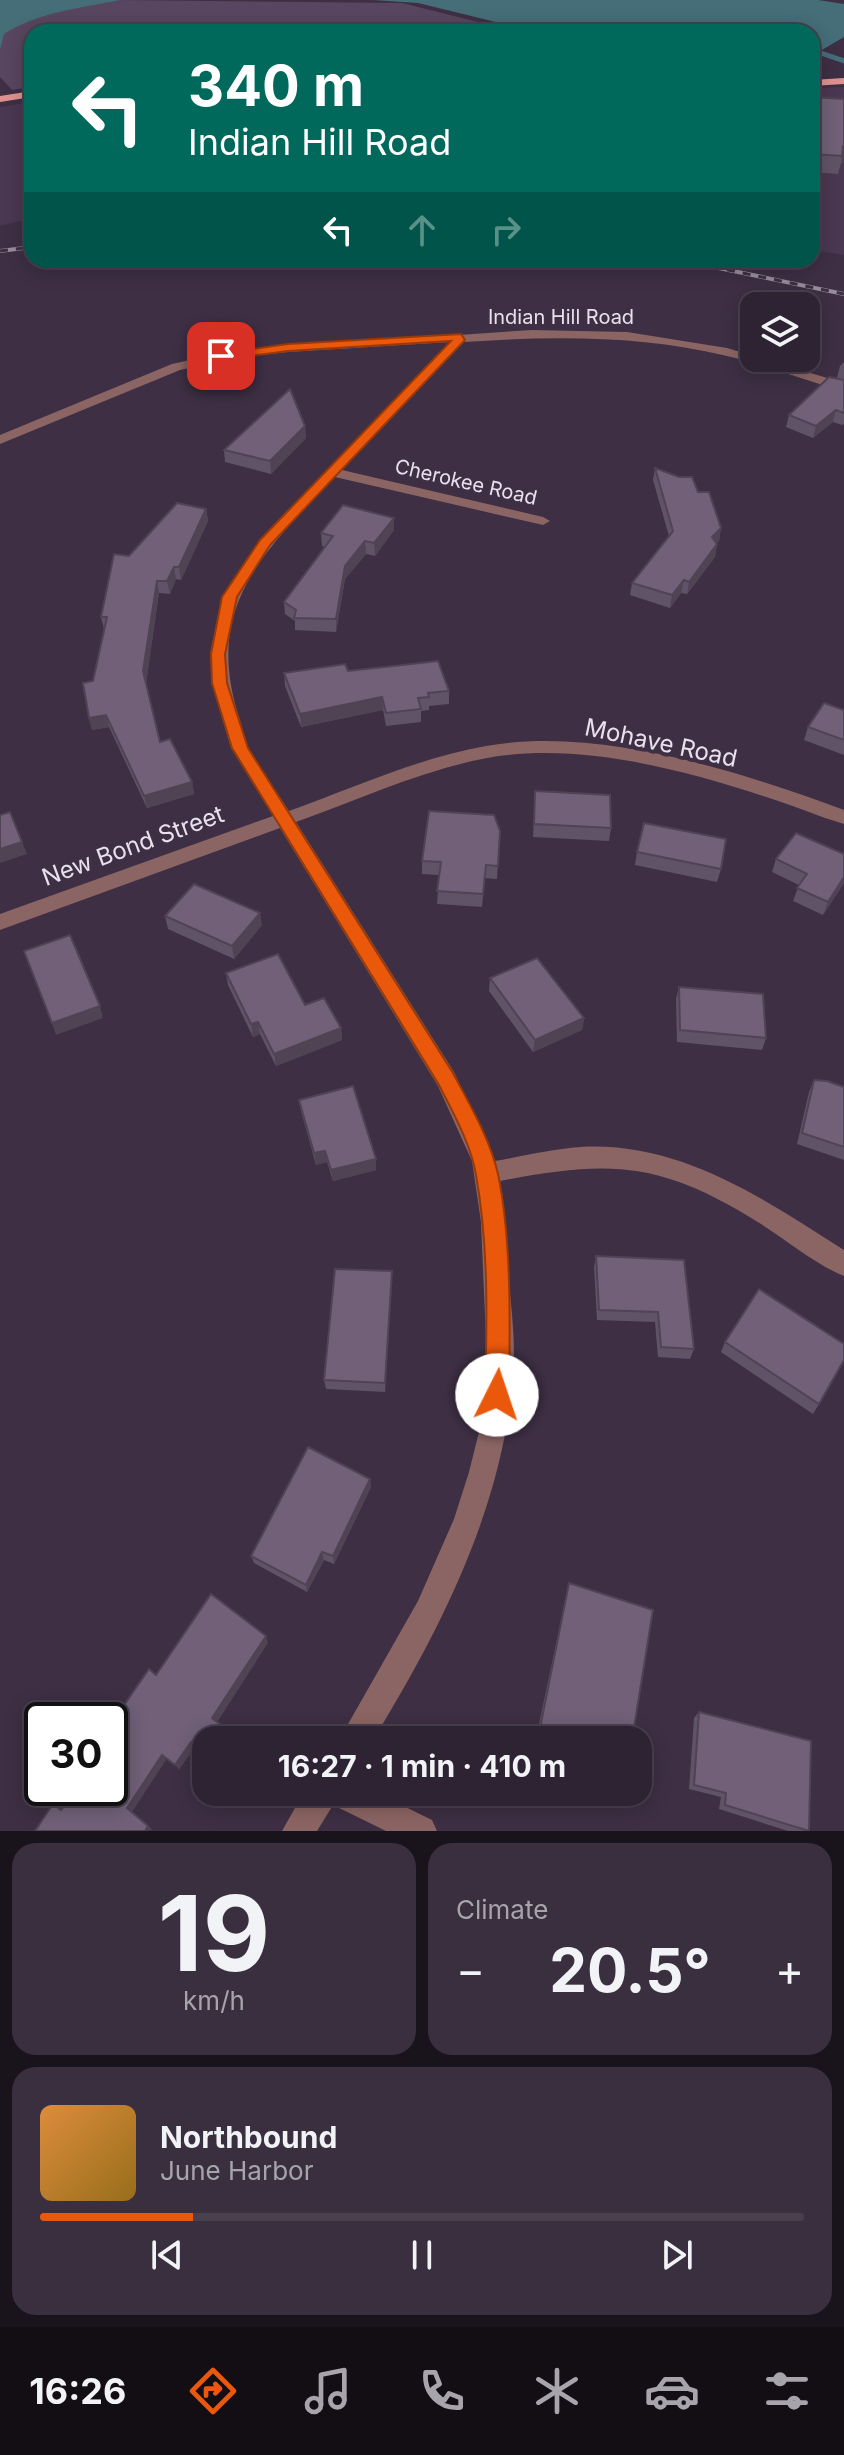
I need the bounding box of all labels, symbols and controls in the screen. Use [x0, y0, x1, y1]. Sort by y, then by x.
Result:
text: 340 m [188, 52, 364, 120]
icon: left [56, 56, 160, 160]
text: Indian Hill Road [188, 120, 451, 164]
icon: left [316, 208, 360, 252]
icon: ahead [400, 208, 444, 252]
icon: right [484, 208, 528, 252]
map controls [740, 292, 820, 372]
button: layers [740, 292, 820, 372]
street label: Indian Hill Road [488, 305, 634, 329]
pin [187, 322, 255, 390]
icon: arrive [199, 334, 243, 378]
street label: Cherokee Road [393, 454, 539, 510]
street label: Mohave Road [582, 712, 740, 773]
street label: New Bond Street [38, 799, 228, 892]
position arrow [455, 1353, 539, 1437]
speed limit sign: 30 [24, 1702, 128, 1806]
text: 16:27 · 1 min · 410 m [278, 1748, 566, 1784]
text: 19 [158, 1870, 270, 1996]
text: Climate [456, 1894, 548, 1925]
text: 20.5° [549, 1934, 711, 2006]
text: − [456, 1943, 485, 1997]
text: + [775, 1943, 804, 1997]
text: km/h [183, 1985, 245, 2016]
text: Northbound [160, 2119, 337, 2155]
text: June Harbor [160, 2155, 313, 2186]
icon: previous [145, 2233, 189, 2277]
icon: pause [400, 2233, 444, 2277]
icon: next [655, 2233, 699, 2277]
icon: directions [185, 2363, 241, 2419]
icon: music [300, 2363, 356, 2419]
icon: phone [414, 2363, 470, 2419]
icon: climate [529, 2363, 585, 2419]
icon: car [644, 2363, 700, 2419]
icon: filters [759, 2363, 815, 2419]
text: 16:26 [29, 2369, 126, 2413]

